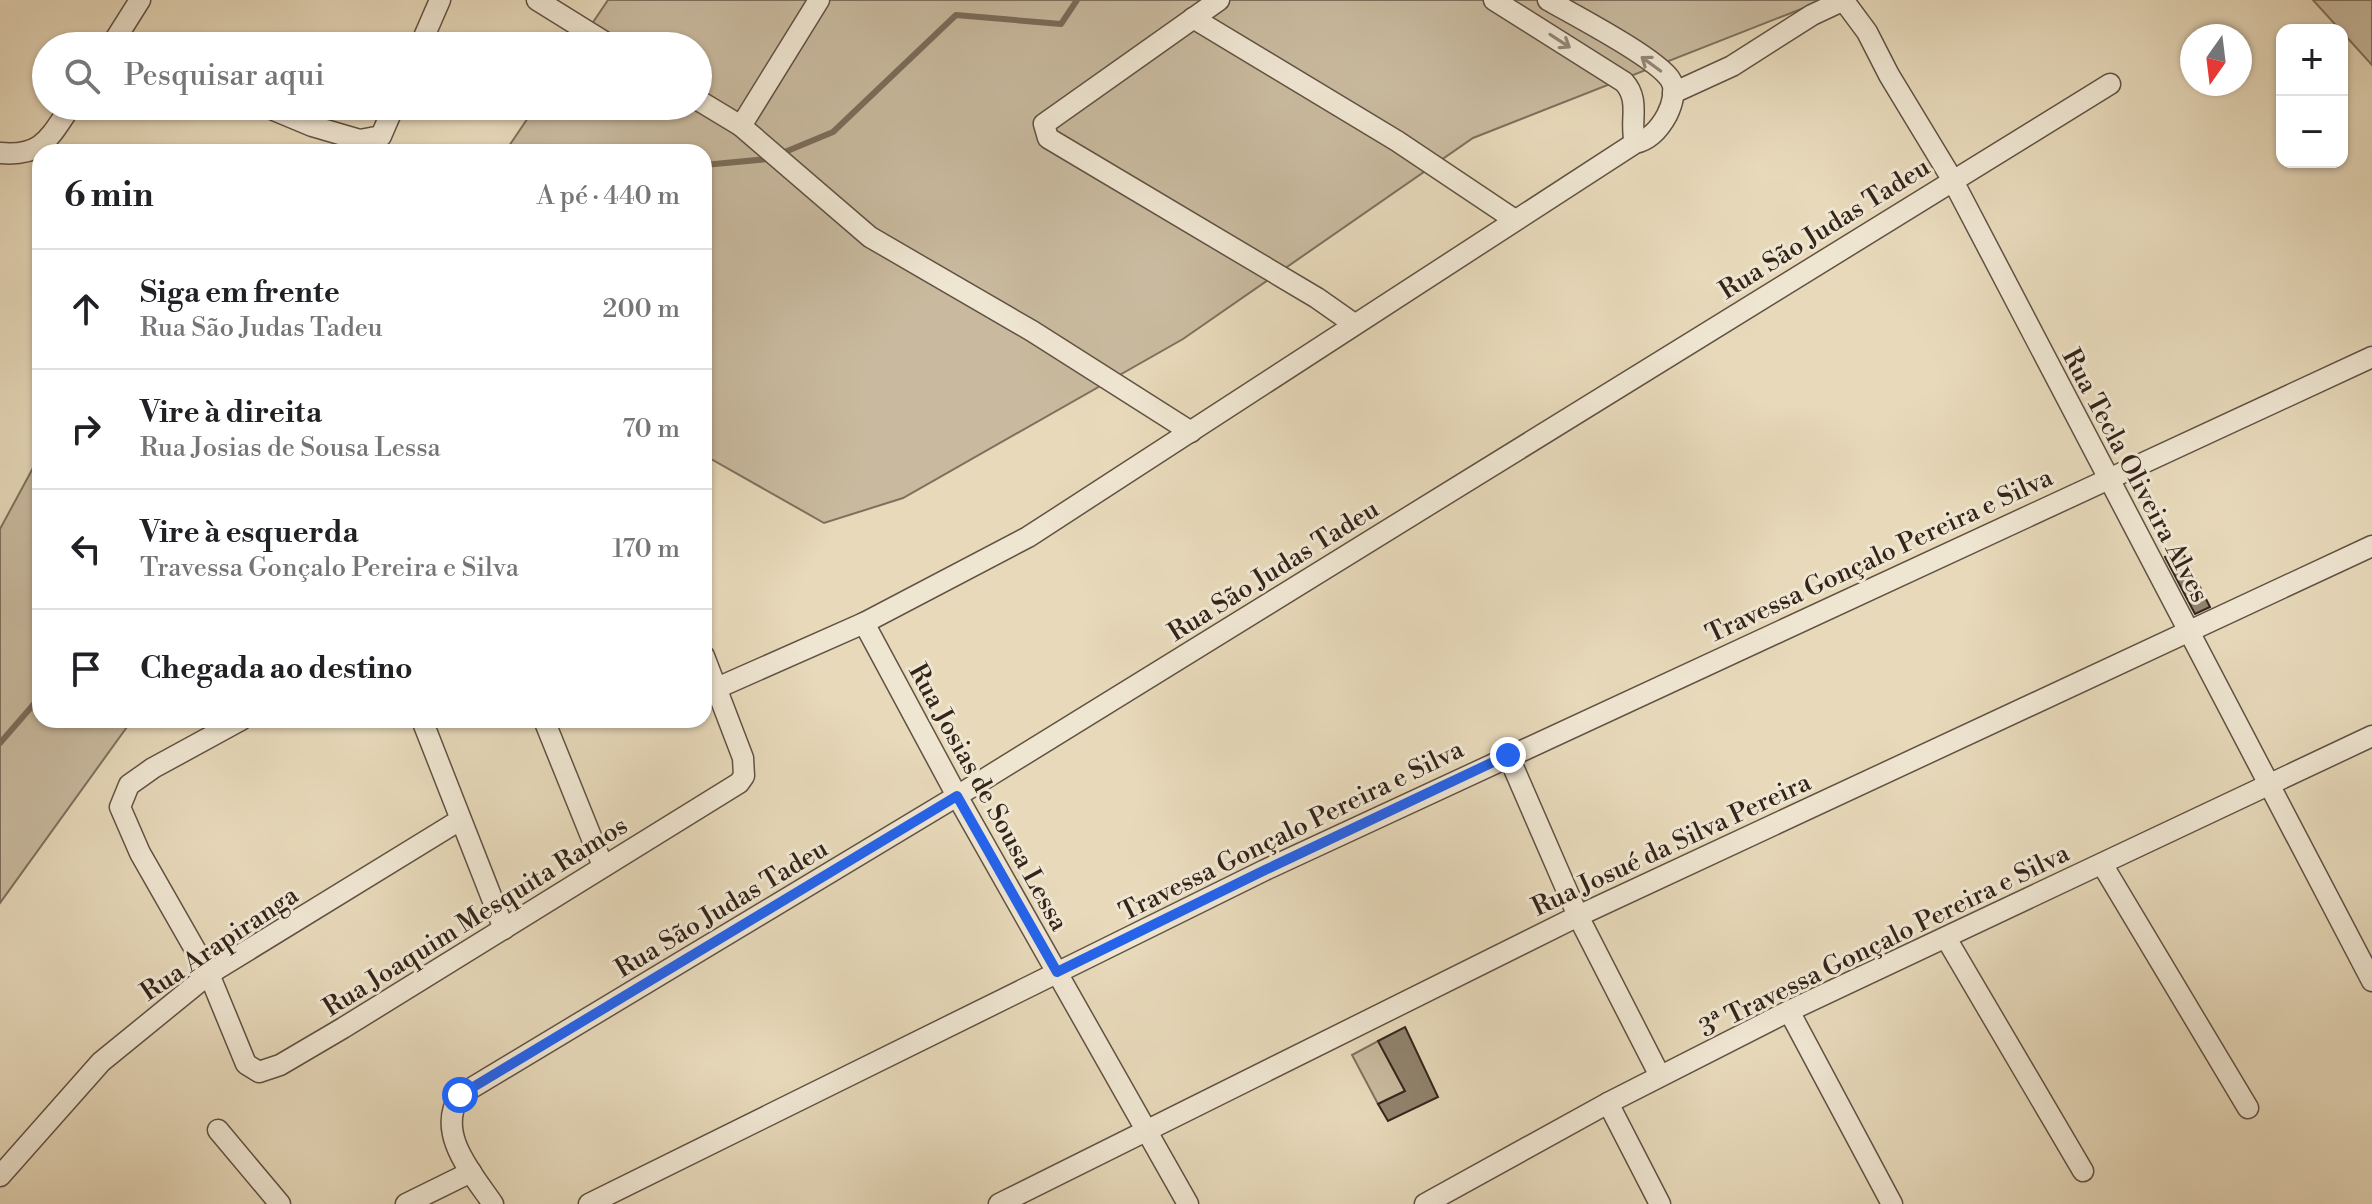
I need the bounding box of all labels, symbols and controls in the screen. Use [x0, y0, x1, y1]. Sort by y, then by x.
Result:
north arrow [2180, 24, 2252, 96]
map controls [2276, 24, 2348, 168]
button: + [2276, 24, 2348, 96]
search box [32, 32, 712, 120]
one-way arrow [1549, 33, 1571, 49]
icon: search [60, 54, 104, 98]
one-way arrow [1641, 56, 1662, 73]
text: Pesquisar aqui [124, 57, 325, 95]
button: − [2276, 96, 2348, 168]
street label: Rua São Judas Tadeu [1713, 151, 1936, 307]
text: 6 min [64, 175, 154, 217]
text: A pé · 440 m [537, 180, 680, 212]
text: Siga em frente [140, 274, 340, 312]
icon: ahead [64, 287, 108, 331]
text: 200 m [603, 293, 680, 325]
text: Rua São Judas Tadeu [140, 312, 383, 344]
street label: Rua Tecla Oliveira Alves [2055, 343, 2216, 608]
text: Vire à direita [140, 394, 322, 432]
icon: right [64, 407, 108, 451]
text: 70 m [622, 413, 680, 445]
text: Rua Josias de Sousa Lessa [140, 432, 441, 464]
street label: Travessa Gonçalo Pereira e Silva [1701, 461, 2059, 650]
street label: Rua São Judas Tadeu [1162, 493, 1385, 649]
text: Vire à esquerda [140, 514, 359, 552]
icon: left [64, 527, 108, 571]
text: 170 m [612, 533, 680, 565]
text: Travessa Gonçalo Pereira e Silva [140, 552, 519, 584]
icon: arrive [64, 647, 108, 691]
text: Chegada ao destino [140, 650, 413, 688]
street label: Rua Josias de Sousa Lessa [901, 658, 1075, 937]
street label: Travessa Gonçalo Pereira e Silva [1114, 733, 1470, 928]
route end [1490, 737, 1526, 773]
street label: Rua Josué da Silva Pereira [1527, 766, 1817, 924]
street label: Rua Joaquim Mesquita Ramos [317, 810, 634, 1024]
street label: Rua São Judas Tadeu [609, 833, 834, 985]
street label: 3ª Travessa Gonçalo Pereira e Silva [1694, 837, 2075, 1045]
street label: Rua Arapiranga [135, 879, 305, 1008]
route start [442, 1077, 478, 1113]

